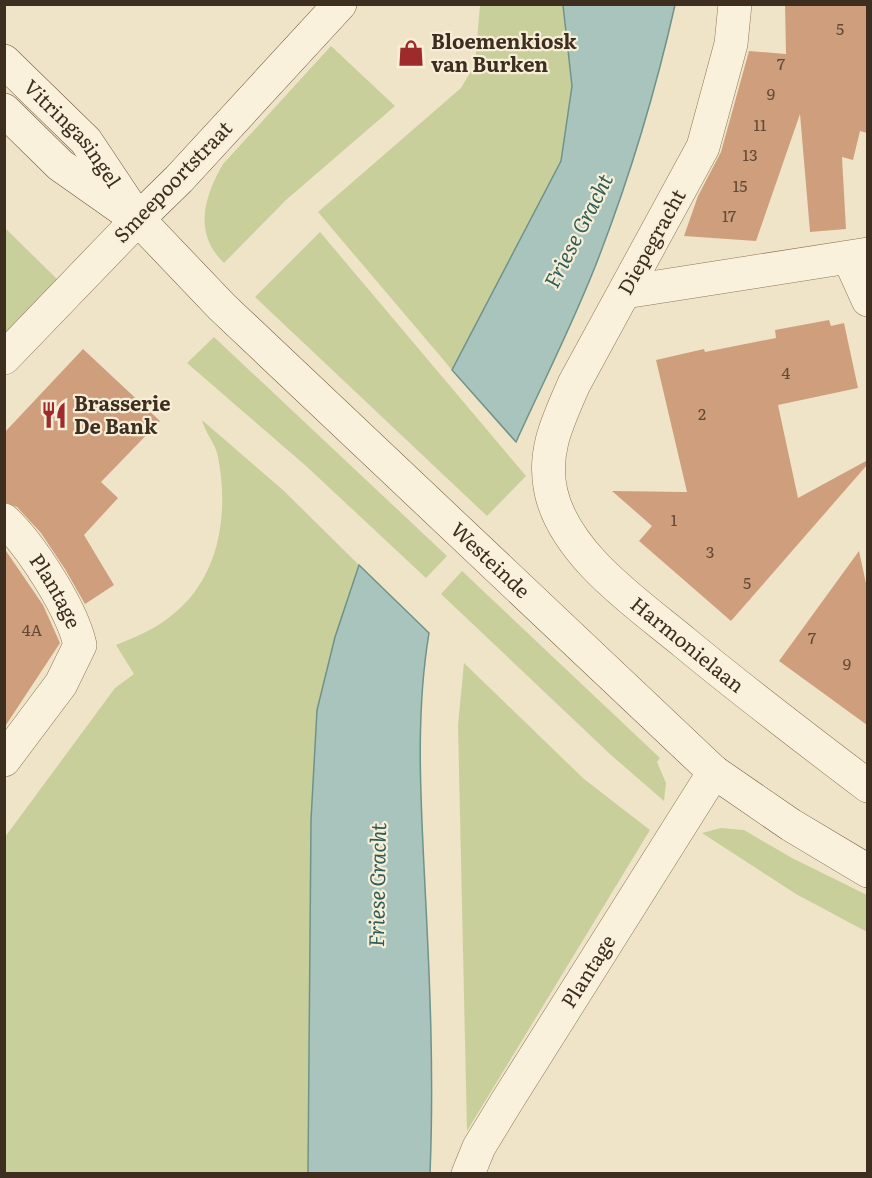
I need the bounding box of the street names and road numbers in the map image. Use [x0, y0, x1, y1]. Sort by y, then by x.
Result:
street label: Vitringasingel [18, 71, 130, 193]
street label: Smeepoortstraat [105, 113, 238, 248]
street label: Diepegracht [609, 183, 692, 299]
street label: Westeinde [445, 514, 538, 604]
street label: Plantage [24, 546, 90, 632]
street label: Harmonielaan [625, 588, 752, 699]
street label: Plantage [552, 928, 621, 1013]

